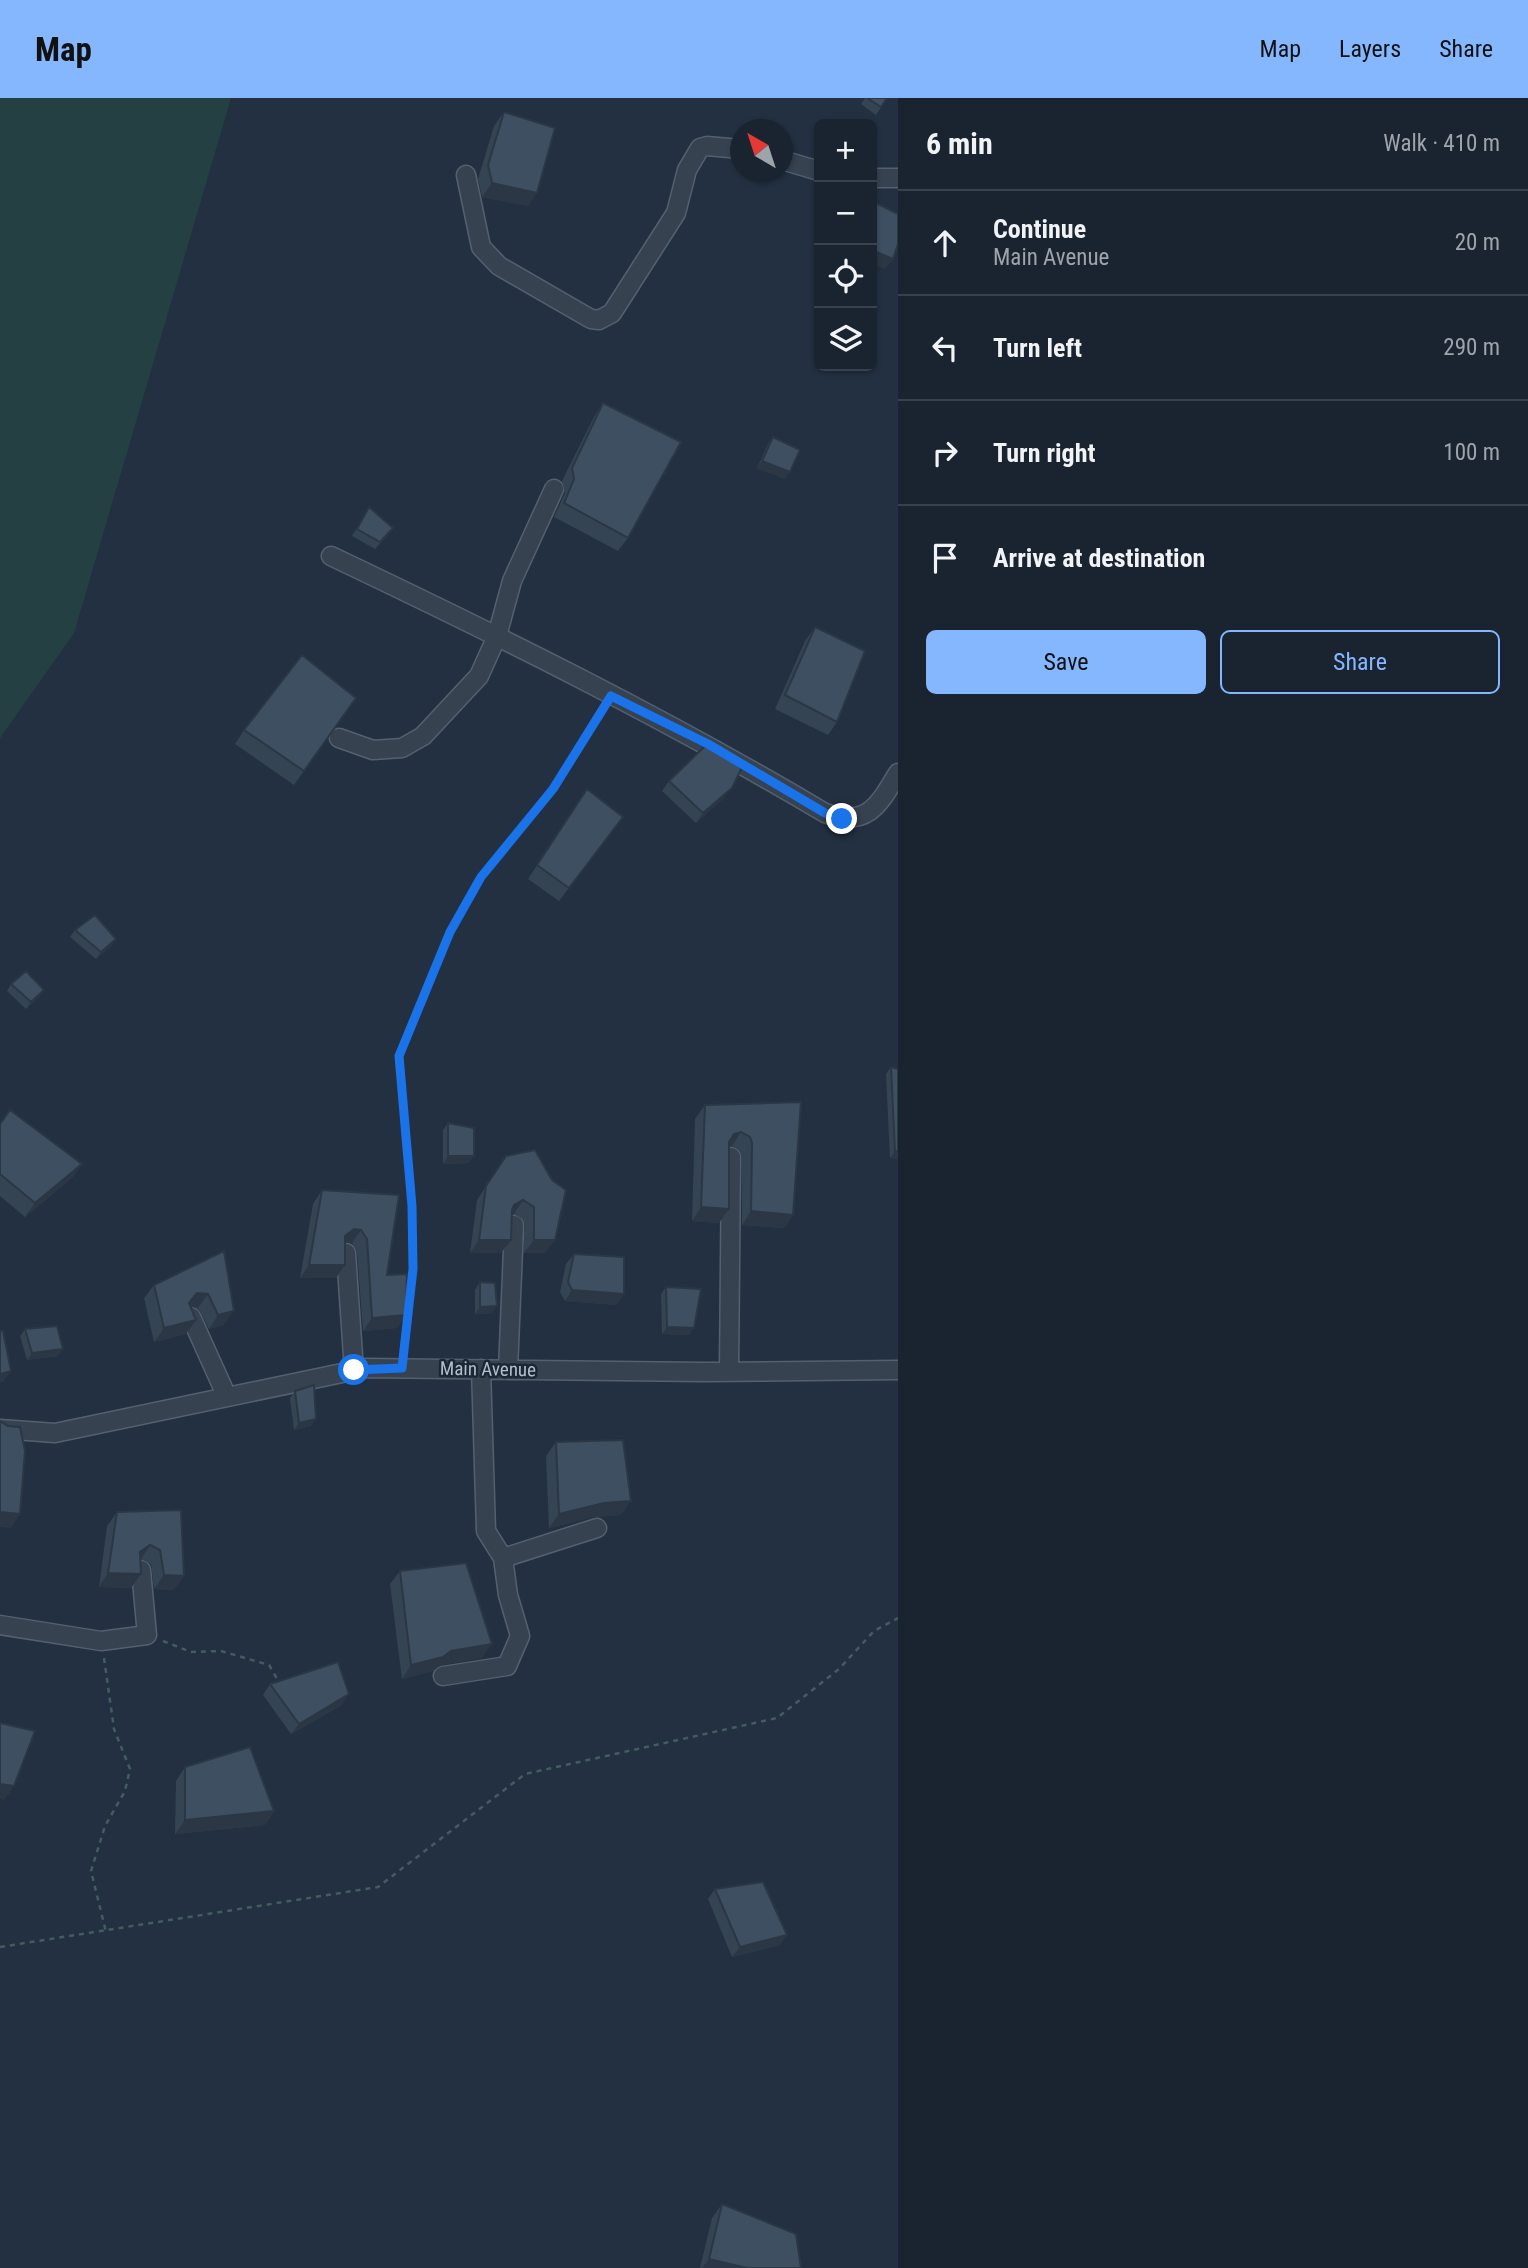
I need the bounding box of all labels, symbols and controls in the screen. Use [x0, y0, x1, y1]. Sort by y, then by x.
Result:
text: Map [35, 30, 92, 69]
text: Map [1260, 35, 1301, 63]
text: Layers [1339, 35, 1401, 63]
text: Share [1439, 35, 1493, 63]
north arrow [730, 119, 793, 182]
map controls [814, 119, 877, 371]
button: + [814, 119, 877, 182]
text: 6 min [926, 126, 993, 161]
text: Walk · 410 m [1383, 130, 1500, 157]
button: − [814, 182, 877, 245]
text: Continue [993, 214, 1086, 244]
icon: ahead [926, 224, 964, 262]
text: 20 m [1455, 229, 1500, 256]
text: Main Avenue [993, 244, 1109, 271]
button: locate [814, 245, 877, 308]
button: layers [814, 308, 877, 371]
icon: left [926, 329, 964, 367]
text: Turn left [993, 333, 1082, 363]
text: 290 m [1443, 334, 1500, 361]
icon: right [926, 434, 964, 472]
text: Turn right [993, 438, 1095, 468]
text: 100 m [1443, 439, 1500, 466]
icon: arrive [926, 539, 964, 577]
text: Arrive at destination [993, 543, 1205, 573]
button: Save [926, 630, 1206, 694]
button: Share [1220, 630, 1500, 694]
route end [826, 803, 857, 834]
route start [338, 1354, 369, 1385]
street label: Main Avenue [440, 1357, 536, 1381]

